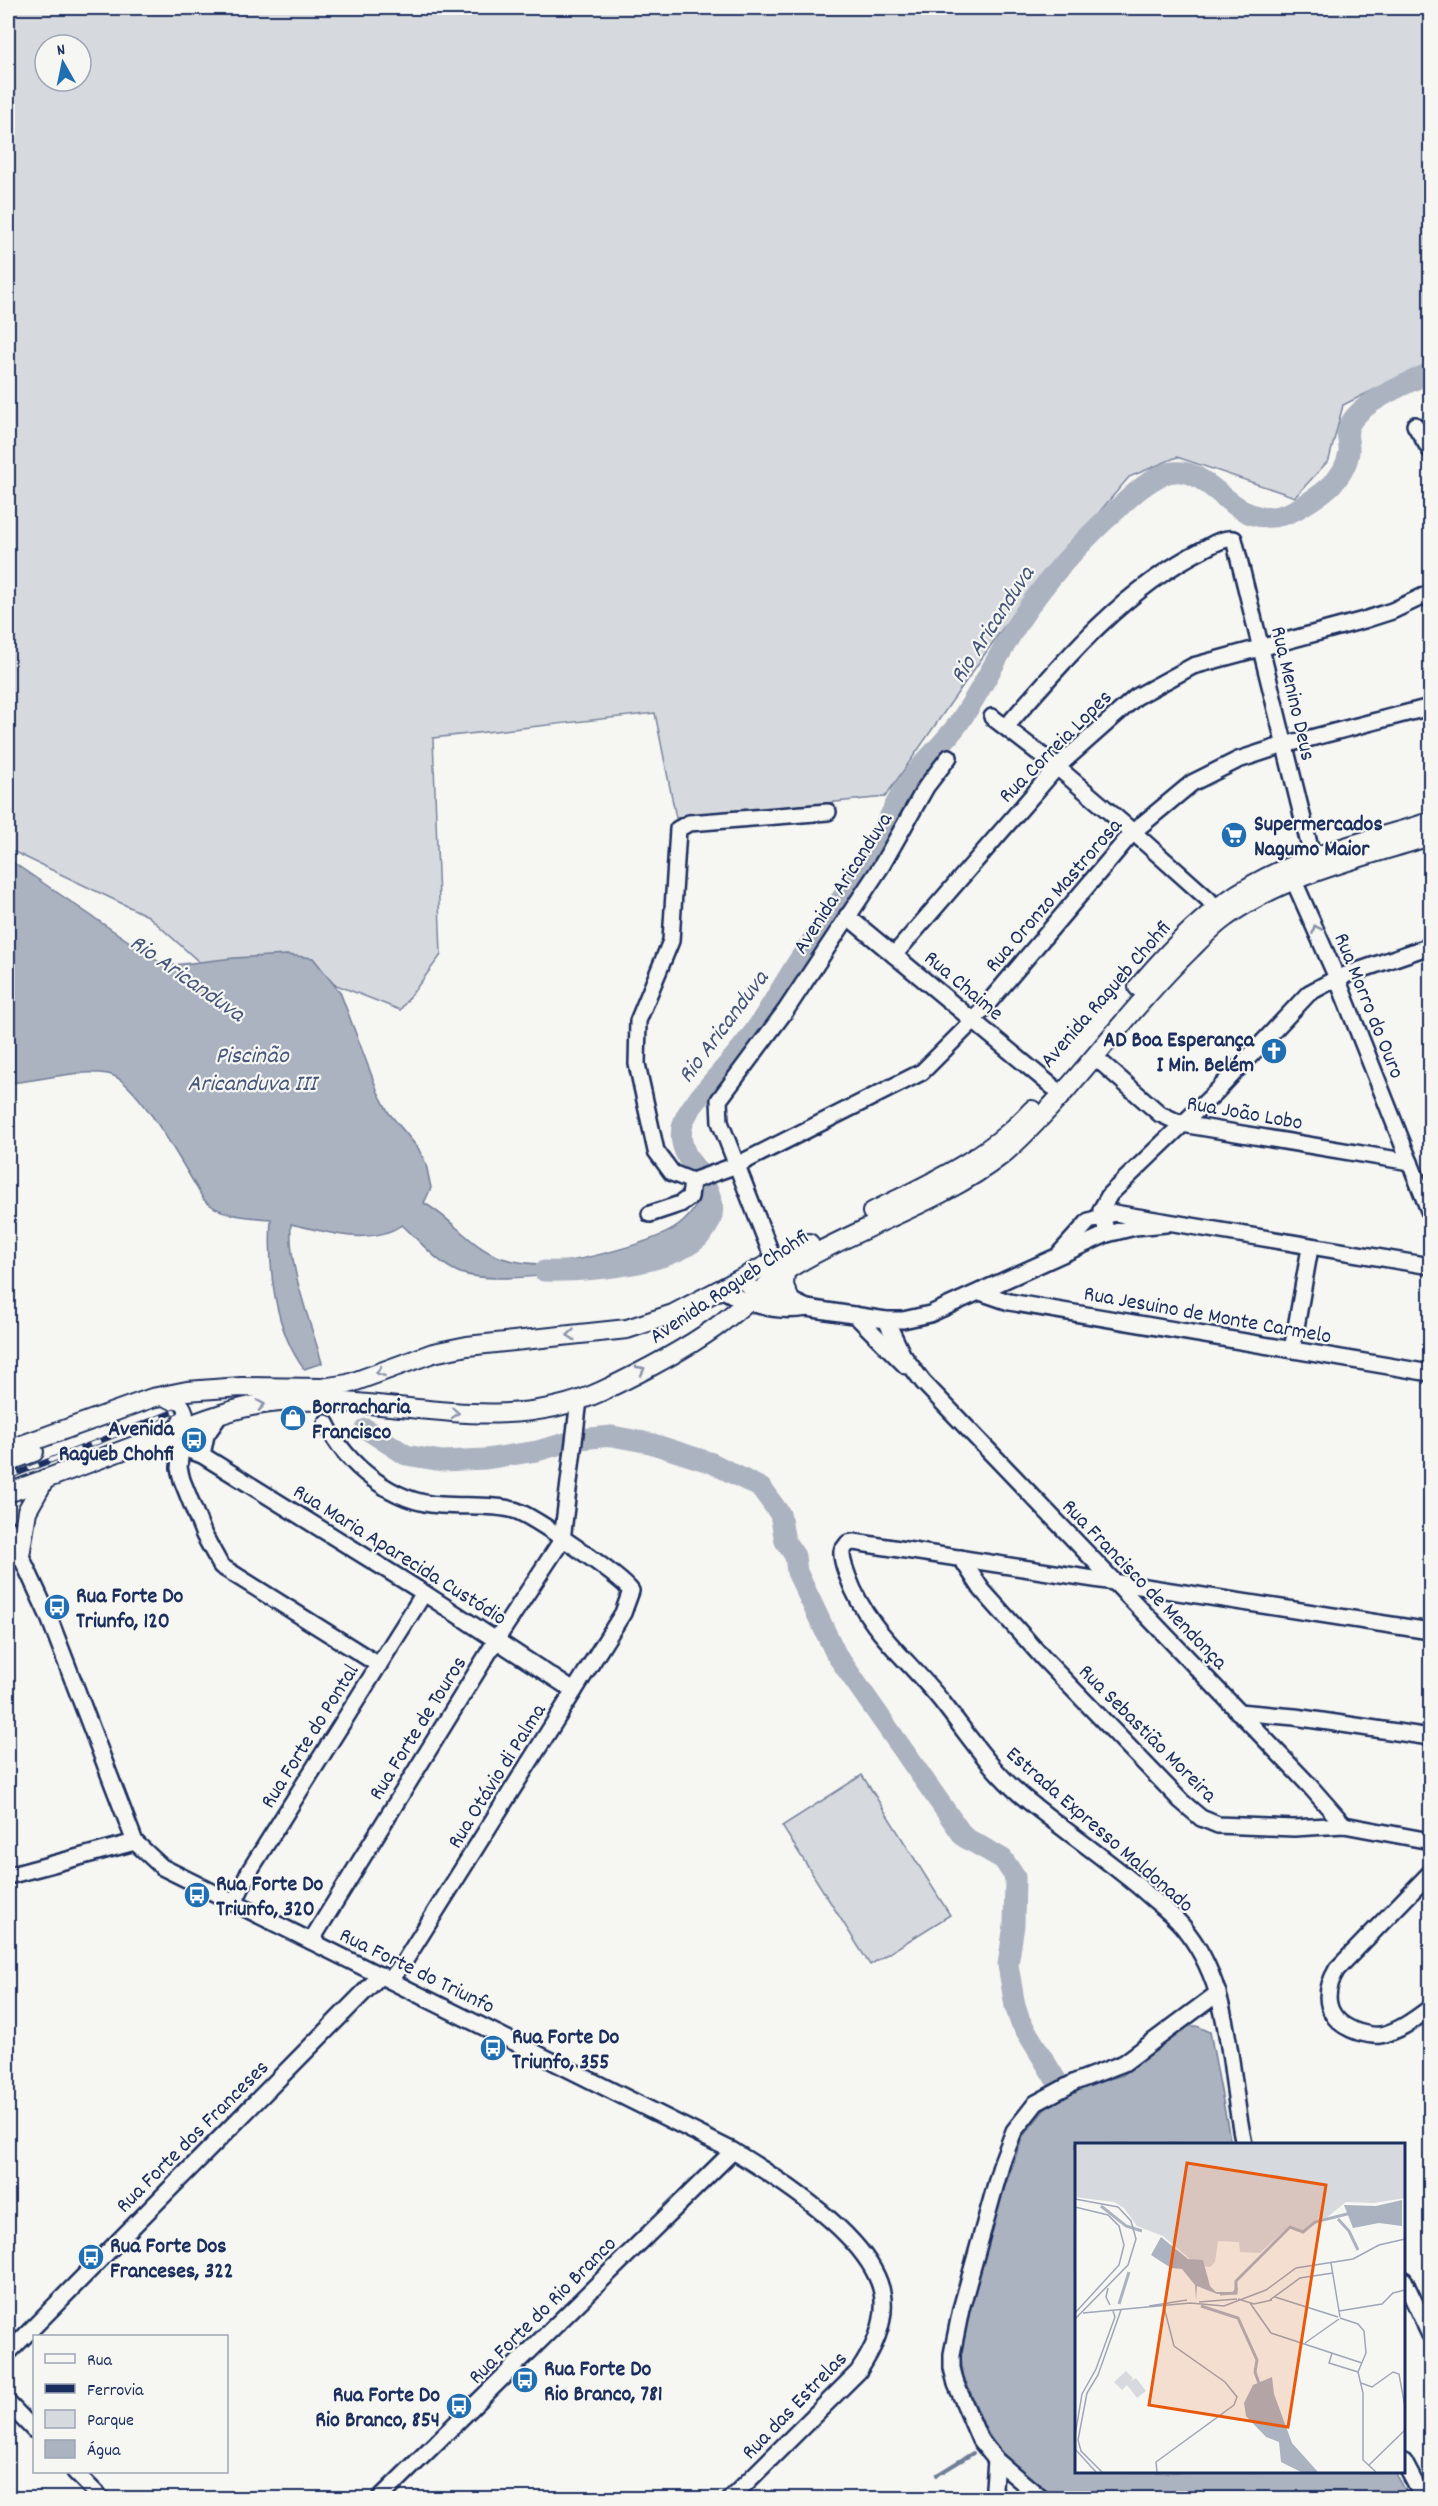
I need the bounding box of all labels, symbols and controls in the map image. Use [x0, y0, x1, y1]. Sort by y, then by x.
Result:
north arrow [33, 33, 93, 93]
text: N [55, 39, 67, 63]
water label: Rio Aricanduva [943, 559, 1045, 691]
street label: Rua Menino Deus [1261, 624, 1322, 764]
street label: Rua Correia Lopes [993, 684, 1120, 811]
street label: Avenida Aricanduva [786, 806, 902, 961]
place label: Supermercados Nagumo Maior [1254, 810, 1383, 866]
street label: Rua Oronzo Mastrorosa [979, 812, 1131, 980]
supermarket icon: Supermercados Nagumo Maior [1219, 820, 1249, 850]
street label: Avenida Ragueb Chohfi [1034, 915, 1179, 1076]
one-way arrow [1311, 924, 1323, 935]
water label: Rio Aricanduva [122, 927, 252, 1033]
street label: Rua Morro do Ouro [1324, 929, 1411, 1084]
street label: Rua Chaime [916, 944, 1009, 1029]
water label: Rio Aricanduva [671, 963, 779, 1091]
place label: AD Boa Esperança I Min. Belém [1103, 1026, 1255, 1082]
church icon: AD Boa Esperança I Min. Belém [1259, 1036, 1289, 1066]
water label: Piscinão Aricanduva III [187, 1040, 320, 1102]
street label: Rua João Lobo [1184, 1089, 1305, 1140]
street label: Avenida Ragueb Chohfi [644, 1223, 816, 1353]
street label: Rua Jesuino de Monte Carmelo [1081, 1279, 1334, 1353]
one-way arrow [566, 1328, 575, 1341]
one-way arrow [376, 1365, 386, 1378]
one-way arrow [635, 1366, 646, 1377]
place label: Borracharia Francisco [312, 1393, 411, 1449]
one-way arrow [256, 1399, 265, 1411]
shop icon: Borracharia Francisco [278, 1403, 308, 1433]
one-way arrow [450, 1406, 459, 1419]
place label: Avenida Ragueb Chohfi [59, 1415, 175, 1471]
bus stop icon: Avenida Ragueb Chohfi [179, 1425, 209, 1455]
street label: Rua Maria Aparecida Custódio [286, 1477, 512, 1635]
street label: Rua Francisco de Mendonça [1053, 1493, 1234, 1678]
place label: Rua Forte Do Triunfo, 120 [76, 1582, 184, 1638]
bus stop icon: Rua Forte Do Triunfo, 120 [42, 1592, 72, 1622]
street label: Rua Forte de Touros [362, 1651, 476, 1807]
street label: Rua Sebastião Moreira [1070, 1658, 1223, 1811]
street label: Rua Forte do Pontal [254, 1659, 368, 1815]
street label: Rua Otávio di Palma [441, 1698, 555, 1855]
street label: Estrada Expresso Maldonado [998, 1740, 1199, 1921]
place label: Rua Forte Do Triunfo, 320 [216, 1870, 324, 1926]
bus stop icon: Rua Forte Do Triunfo, 320 [182, 1880, 212, 1910]
street label: Rua Forte do Triunfo [334, 1921, 499, 2023]
place label: Rua Forte Do Triunfo, 355 [512, 2023, 620, 2079]
bus stop icon: Rua Forte Do Triunfo, 355 [478, 2033, 508, 2063]
street label: Rua Forte dos Franceses [110, 2054, 277, 2221]
inset map [1075, 2143, 1405, 2473]
street label: Rua Forte do Rio Branco [462, 2230, 625, 2393]
place label: Rua Forte Dos Franceses, 322 [110, 2232, 233, 2288]
bus stop icon: Rua Forte Dos Franceses, 322 [76, 2242, 106, 2272]
legend [33, 2335, 228, 2473]
street label: Rua das Estrelas [736, 2345, 855, 2468]
text: Rua [87, 2349, 113, 2374]
place label: Rua Forte Do Rio Branco, 781 [544, 2355, 663, 2411]
bus stop icon: Rua Forte Do Rio Branco, 781 [510, 2365, 540, 2395]
text: Ferrovia [87, 2379, 144, 2404]
place label: Rua Forte Do Rio Branco, 854 [315, 2381, 440, 2437]
bus stop icon: Rua Forte Do Rio Branco, 854 [444, 2391, 474, 2421]
text: Parque [87, 2409, 134, 2434]
text: Água [87, 2439, 121, 2464]

